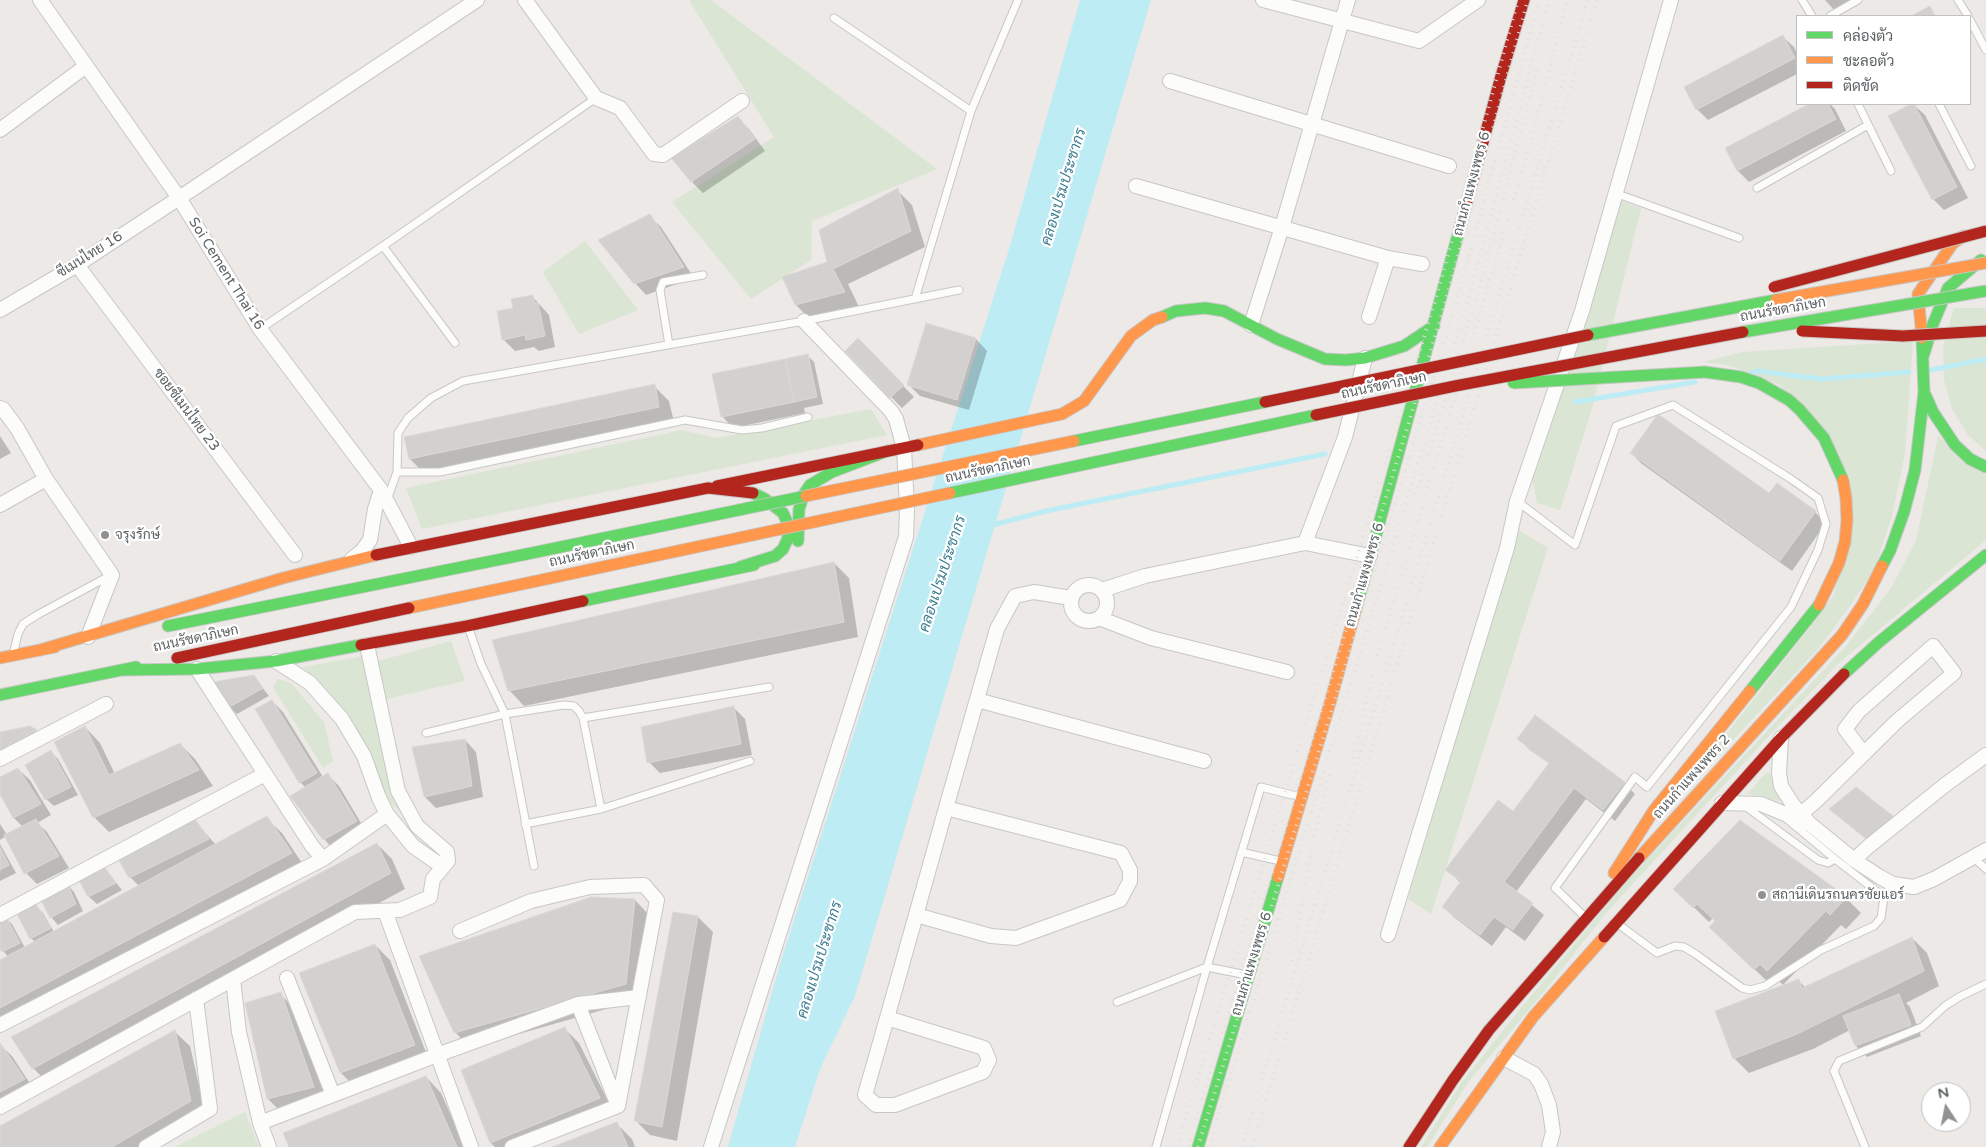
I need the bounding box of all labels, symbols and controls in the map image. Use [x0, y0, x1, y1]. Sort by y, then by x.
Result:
legend [1796, 15, 1971, 105]
text: คล่องตัว [1843, 27, 1893, 45]
text: ชะลอตัว [1843, 52, 1894, 70]
text: ติดขัด [1843, 77, 1879, 95]
water label: คลองเปรมประชากร [1038, 126, 1090, 248]
street label: ถนนกำแพงเพชร 6 [1450, 130, 1494, 238]
street label: Soi Cement Thai 16 [185, 215, 267, 333]
street label: ซีเมนไทย 16 [54, 228, 126, 282]
street label: ถนนรัชดาภิเษก [1739, 294, 1827, 326]
street label: ซอยซีเมนไทย 23 [149, 365, 223, 455]
street label: ถนนรัชดาภิเษก [1340, 369, 1428, 403]
street label: ถนนรัชดาภิเษก [944, 453, 1032, 487]
water label: คลองเปรมประชากร [916, 513, 970, 635]
street label: ถนนกำแพงเพชร 6 [1342, 521, 1388, 629]
place label: จรุงรักษ์ [115, 527, 160, 543]
marker: จรุงรักษ์ [99, 529, 111, 541]
street label: ถนนรัชดาภิเษก [548, 537, 636, 571]
street label: ถนนรัชดาภิเษก [152, 622, 240, 656]
street label: ถนนกำแพงเพชร 2 [1650, 731, 1734, 823]
place label: สถานีเดินรถนครชัยแอร์ [1772, 887, 1904, 903]
marker: สถานีเดินรถนครชัยแอร์ [1756, 889, 1768, 901]
water label: คลองเปรมประชากร [794, 899, 846, 1021]
street label: ถนนกำแพงเพชร 6 [1228, 910, 1276, 1018]
north arrow [1921, 1082, 1971, 1132]
text: N [1936, 1083, 1950, 1102]

